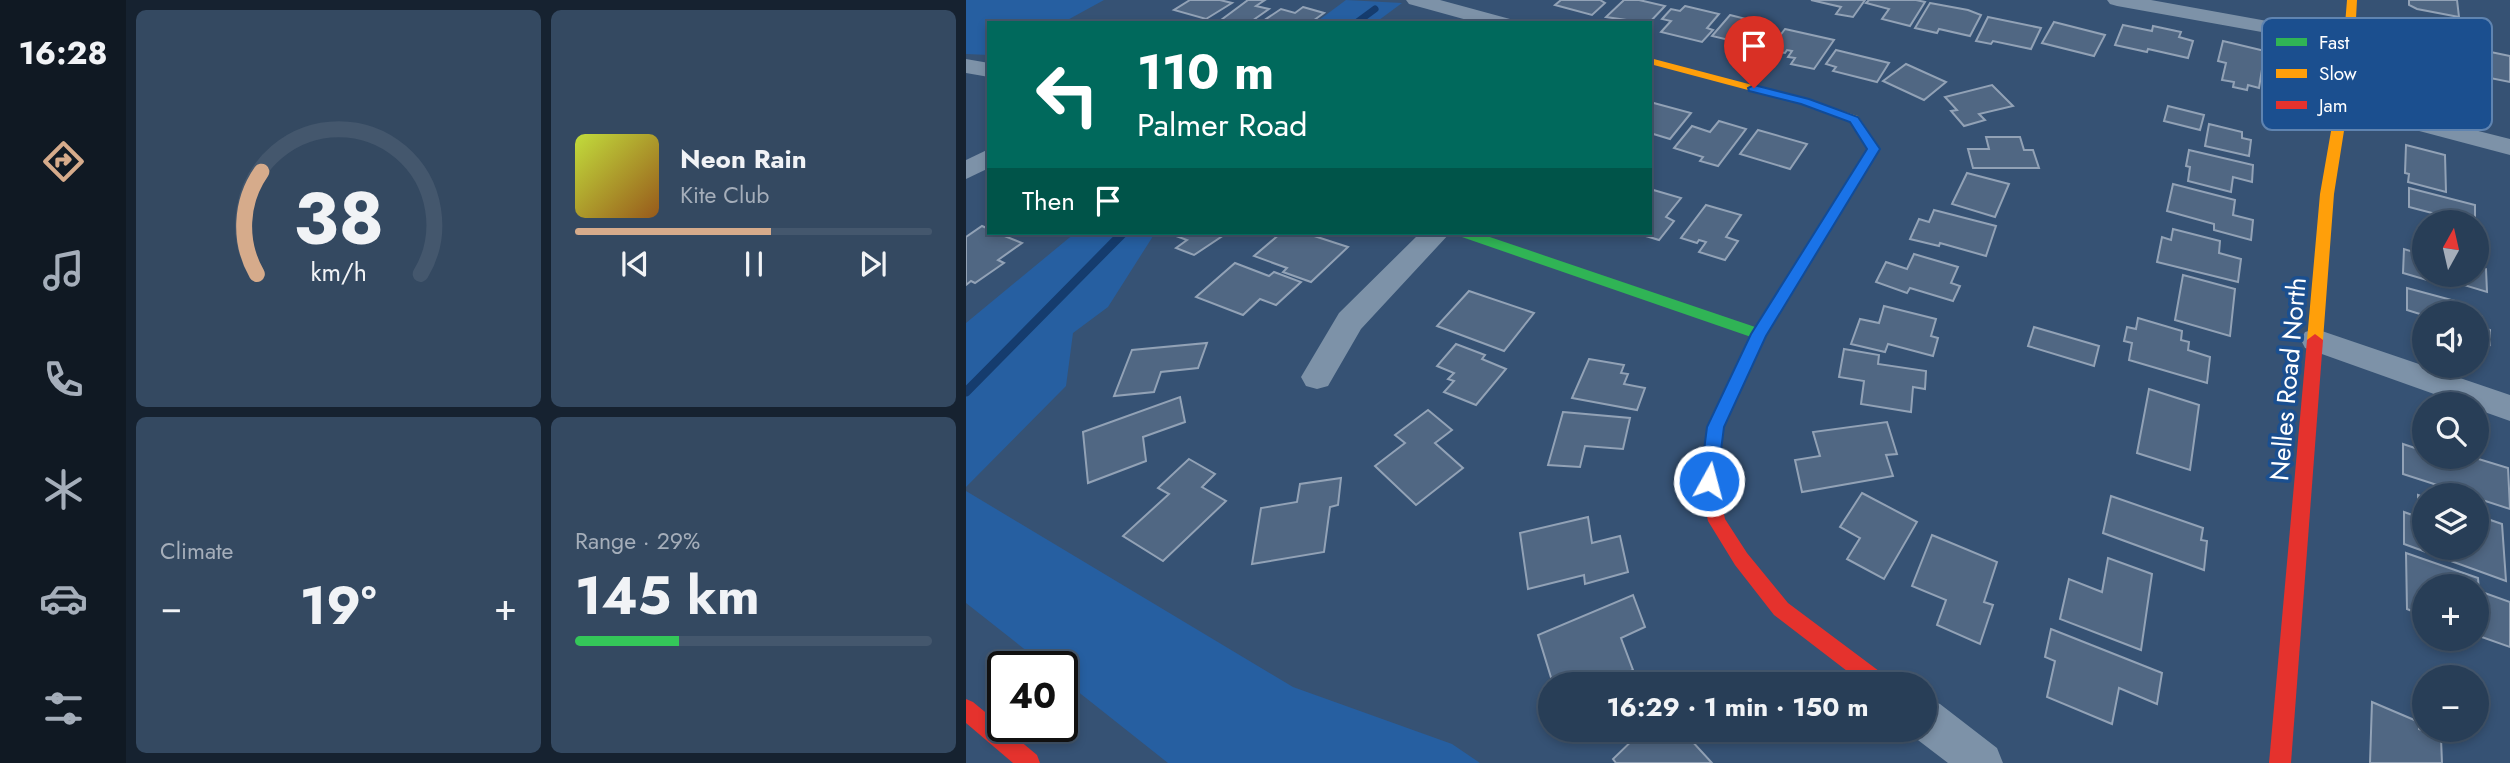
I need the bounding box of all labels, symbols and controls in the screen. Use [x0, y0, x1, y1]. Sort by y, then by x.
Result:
pin [1724, 16, 1784, 88]
legend [2262, 18, 2492, 130]
icon: arrive [1735, 27, 1773, 65]
text: Fast [2319, 29, 2350, 56]
text: 16:28 [18, 30, 108, 76]
text: 110 m [1137, 37, 1274, 107]
icon: left [1022, 49, 1113, 140]
text: Slow [2319, 60, 2357, 87]
text: Jam [2316, 92, 2348, 119]
text: Palmer Road [1137, 102, 1307, 148]
icon: directions [39, 137, 88, 186]
text: Neon Rain [680, 140, 807, 178]
text: 38 [293, 167, 384, 272]
text: Kite Club [680, 178, 769, 212]
text: Then [1022, 182, 1075, 220]
icon: arrive [1089, 182, 1127, 220]
north arrow [2412, 210, 2488, 287]
map controls [2412, 210, 2489, 742]
icon: previous [616, 245, 654, 283]
icon: pause [735, 245, 773, 283]
icon: next [854, 245, 892, 283]
icon: music [39, 246, 88, 295]
text: km/h [310, 254, 367, 290]
street label: Nelles Road North [2260, 276, 2316, 482]
button: sound [2412, 301, 2489, 378]
icon: phone [39, 355, 88, 404]
button: search [2412, 392, 2489, 469]
position arrow [1672, 444, 1746, 518]
icon: climate [39, 465, 88, 514]
button: layers [2412, 483, 2489, 560]
text: Range · 29% [575, 524, 700, 558]
text: Climate [160, 534, 233, 568]
text: 145 km [575, 558, 760, 634]
text: 19° [300, 568, 376, 644]
icon: car [39, 574, 88, 623]
button: + [2412, 574, 2489, 651]
text: − [160, 579, 182, 634]
text: + [494, 579, 517, 634]
speed limit sign: 40 [987, 651, 1078, 742]
button: − [2412, 665, 2489, 742]
icon: filters [39, 684, 88, 733]
text: 16:29 · 1 min · 150 m [1606, 688, 1869, 726]

